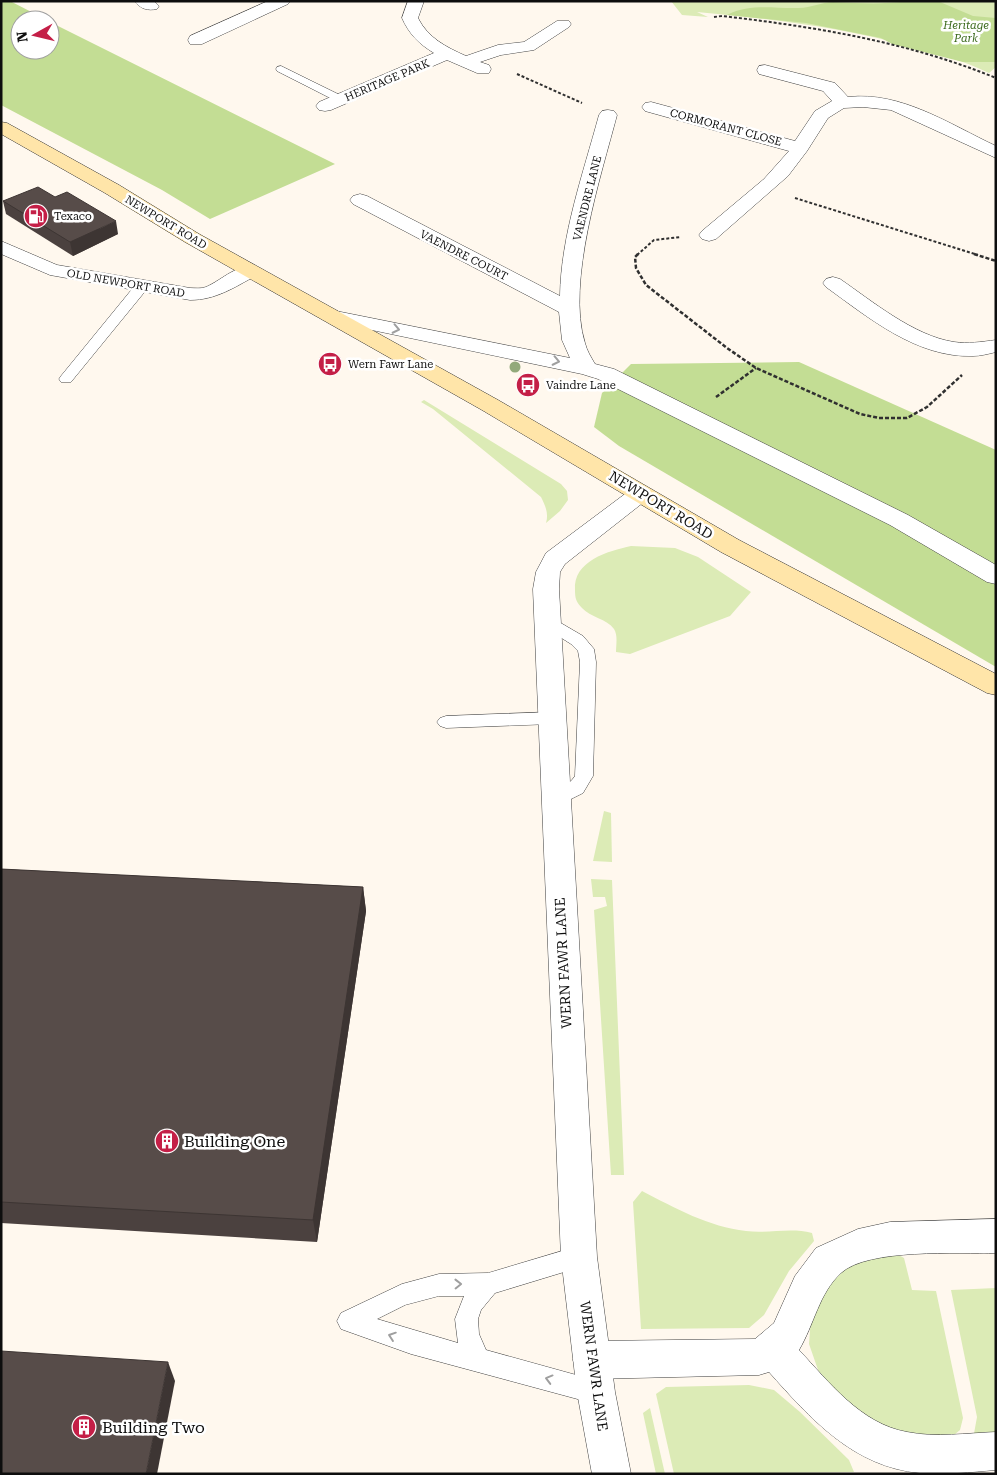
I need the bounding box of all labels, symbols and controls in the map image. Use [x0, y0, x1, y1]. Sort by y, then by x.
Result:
north arrow [10, 10, 60, 60]
park label: Heritage Park [942, 19, 989, 45]
text: N [13, 30, 31, 43]
street label: HERITAGE PARK [343, 57, 431, 104]
street label: CORMORANT CLOSE [669, 106, 783, 149]
street label: VAENDRE LANE [571, 154, 604, 242]
street label: NEWPORT ROAD [123, 193, 209, 252]
fuel station icon: Texaco [23, 203, 49, 229]
place label: Texaco [54, 210, 92, 223]
street label: VAENDRE COURT [418, 228, 510, 283]
street label: OLD NEWPORT ROAD [66, 267, 186, 300]
one-way arrow [392, 323, 401, 334]
bus stop icon: Wern Fawr Lane [317, 351, 343, 377]
one-way arrow [551, 355, 560, 366]
place label: Wern Fawr Lane [348, 358, 433, 371]
bus stop icon: Vaindre Lane [515, 372, 541, 398]
place label: Vaindre Lane [546, 379, 616, 392]
street label: NEWPORT ROAD [606, 468, 716, 542]
street label: WERN FAWR LANE [552, 897, 574, 1029]
building icon: Building One [154, 1128, 180, 1154]
place label: Building One [184, 1132, 285, 1151]
one-way arrow [454, 1279, 462, 1289]
street label: WERN FAWR LANE [577, 1300, 611, 1432]
one-way arrow [389, 1332, 397, 1342]
one-way arrow [545, 1374, 553, 1385]
building icon: Building Two [71, 1414, 97, 1440]
place label: Building Two [102, 1418, 205, 1437]

